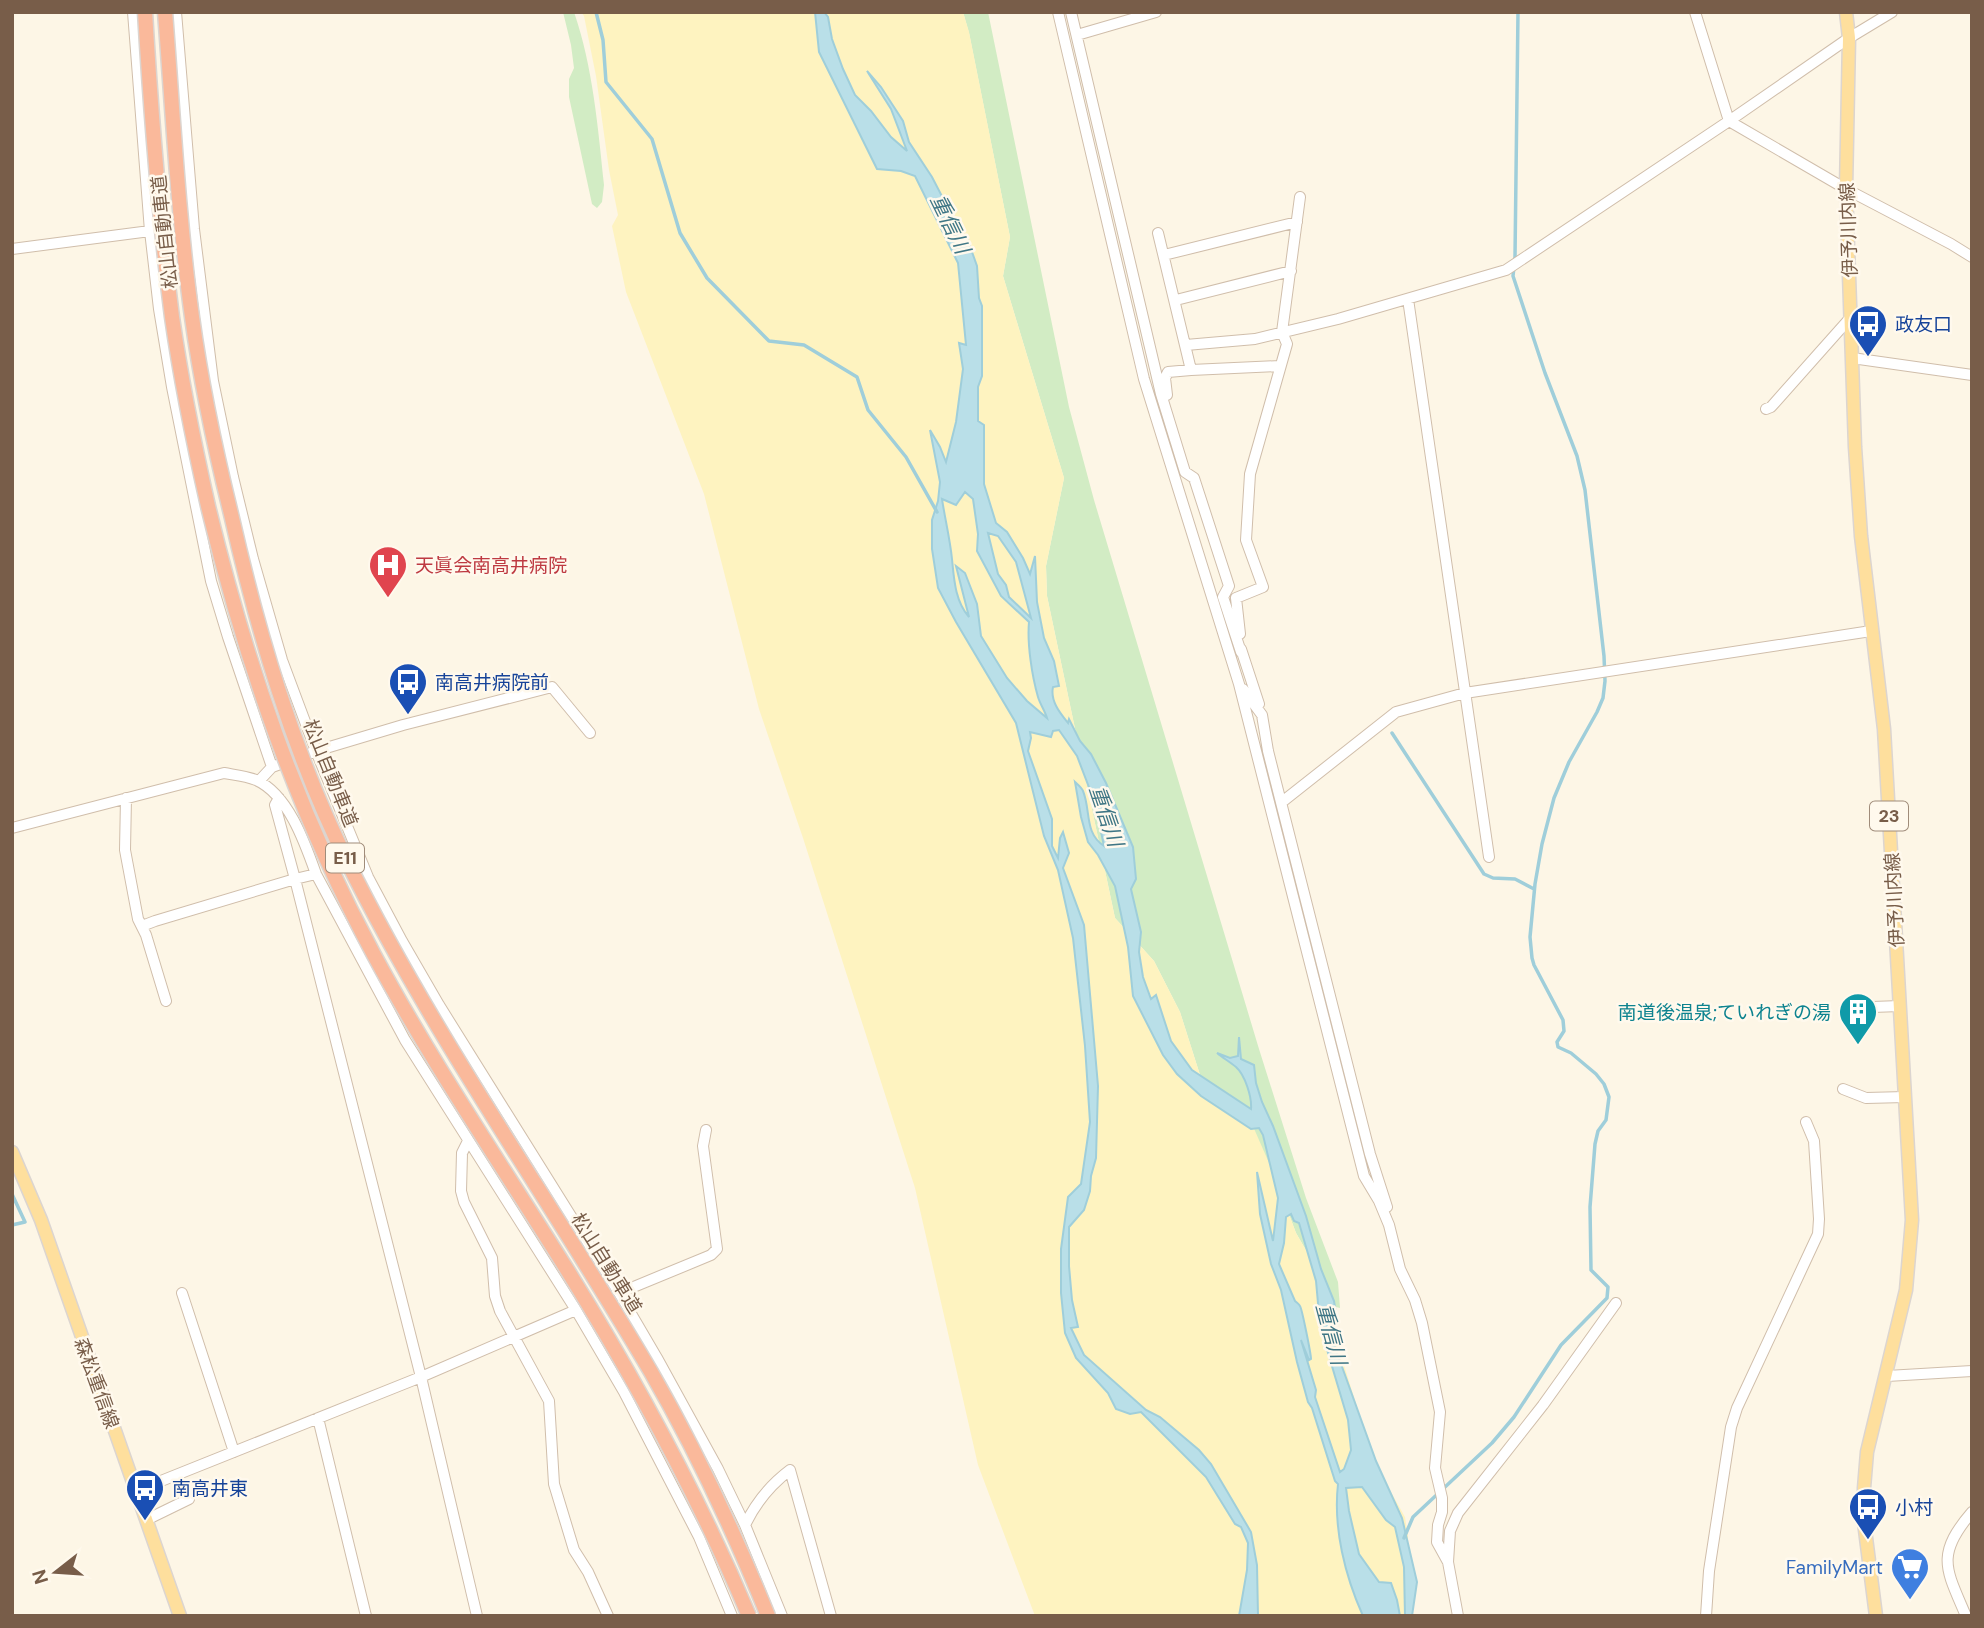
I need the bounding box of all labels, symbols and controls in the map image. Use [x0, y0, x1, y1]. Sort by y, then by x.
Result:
street label: 松山自動車道 [146, 174, 183, 290]
street label: 伊予川内線 [1834, 182, 1863, 278]
water label: 重信川 [924, 190, 977, 260]
bus stop icon: 政友口 [1847, 303, 1889, 358]
place label: 政友口 [1895, 312, 1952, 337]
hospital icon: 天眞会南高井病院 [367, 544, 409, 599]
place label: 天眞会南高井病院 [415, 553, 567, 578]
bus stop icon: 南高井病院前 [387, 661, 429, 716]
place label: 南高井病院前 [435, 670, 549, 695]
street label: 松山自動車道 [298, 716, 363, 831]
water label: 重信川 [1083, 782, 1130, 852]
road number: 23 [1870, 802, 1908, 830]
road number: E11 [326, 844, 364, 872]
street label: 伊予川内線 [1880, 852, 1909, 948]
building icon: 南道後温泉;ていれぎの湯 [1837, 991, 1879, 1046]
place label: 南道後温泉;ていれぎの湯 [1618, 1000, 1831, 1025]
street label: 松山自動車道 [566, 1208, 647, 1318]
water label: 重信川 [1309, 1300, 1353, 1370]
street label: 森松重信線 [69, 1334, 125, 1432]
bus stop icon: 南高井東 [124, 1467, 166, 1522]
place label: 南高井東 [172, 1476, 248, 1501]
bus stop icon: 小村 [1847, 1486, 1889, 1541]
place label: 小村 [1895, 1495, 1933, 1520]
north arrow [21, 1537, 91, 1607]
supermarket icon: FamilyMart [1889, 1546, 1931, 1601]
place label: FamilyMart [1786, 1555, 1883, 1580]
text: N [26, 1567, 54, 1587]

